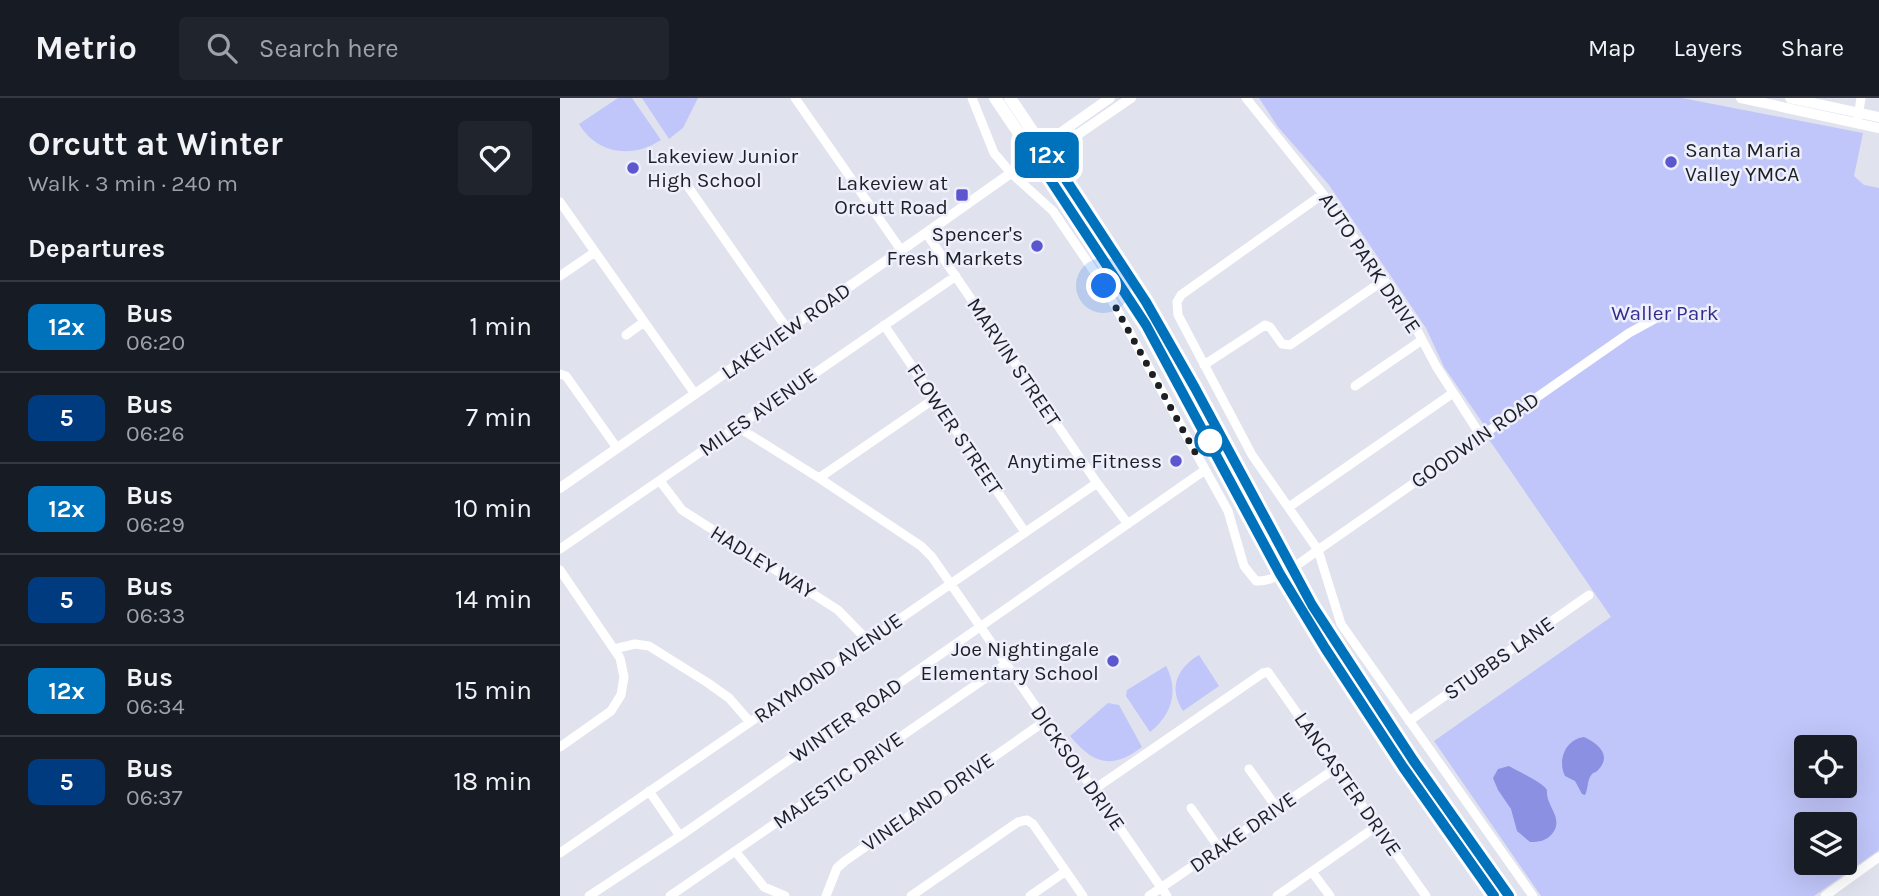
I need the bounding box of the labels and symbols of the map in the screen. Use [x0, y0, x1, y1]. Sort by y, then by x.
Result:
line badge: 12x [1007, 132, 1087, 178]
place label: Santa Maria Valley YMCA [1685, 138, 1801, 186]
place label: Lakeview Junior High School [647, 144, 798, 192]
marker: Santa Maria Valley YMCA [1663, 154, 1679, 170]
marker: Lakeview Junior High School [625, 160, 641, 176]
place label: Lakeview at Orcutt Road [834, 171, 948, 219]
marker: Lakeview at Orcutt Road [954, 187, 970, 203]
street label: AUTO PARK DRIVE [1314, 188, 1426, 338]
place label: Spencer's Fresh Markets [886, 222, 1023, 270]
marker: Spencer's Fresh Markets [1029, 238, 1045, 254]
your location [1086, 268, 1121, 303]
street label: LAKEVIEW ROAD [717, 278, 855, 384]
street label: MARVIN STREET [962, 293, 1066, 431]
park label: Waller Park [1611, 301, 1719, 325]
street label: FLOWER STREET [902, 359, 1008, 500]
street label: MILES AVENUE [695, 363, 821, 461]
street label: GOODWIN ROAD [1406, 387, 1544, 493]
unlabelled marker [1195, 426, 1225, 456]
place label: Anytime Fitness [1007, 449, 1162, 473]
marker: Anytime Fitness [1168, 453, 1184, 469]
street label: HADLEY WAY [706, 520, 820, 604]
street label: RAYMOND AVENUE [749, 608, 907, 728]
street label: STUBBS LANE [1439, 611, 1559, 705]
place label: Joe Nightingale Elementary School [921, 637, 1099, 685]
marker: Joe Nightingale Elementary School [1105, 653, 1121, 669]
street label: WINTER ROAD [785, 672, 907, 768]
street label: DICKSON DRIVE [1026, 701, 1130, 835]
street label: LANCASTER DRIVE [1289, 707, 1407, 861]
street label: MAJESTIC DRIVE [768, 726, 908, 834]
street label: VINELAND DRIVE [858, 748, 998, 856]
street label: DRAKE DRIVE [1185, 786, 1301, 878]

